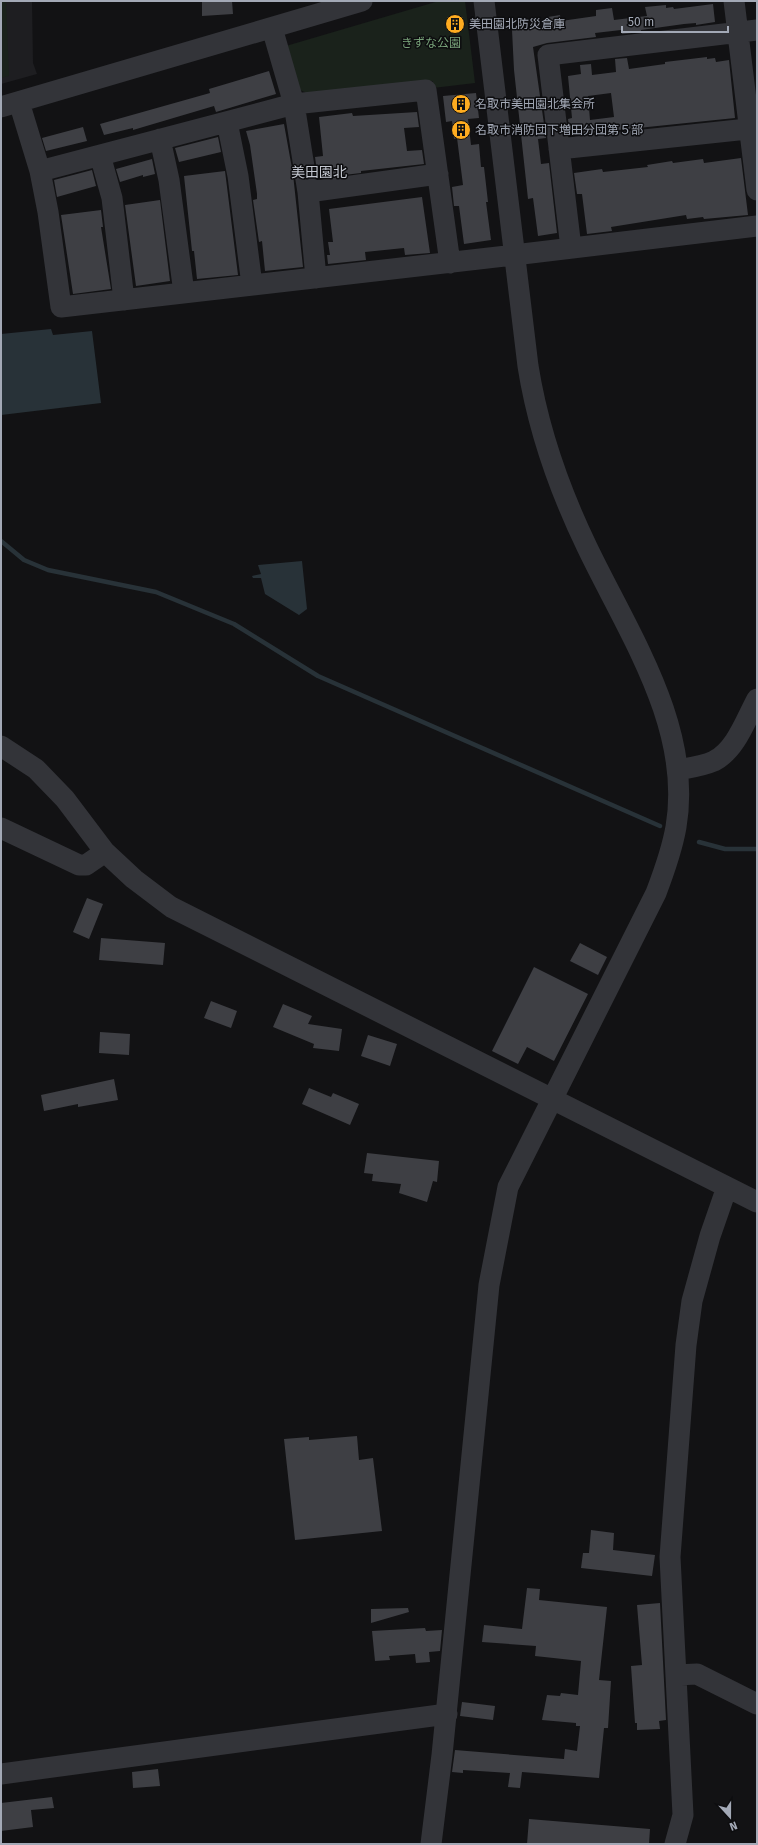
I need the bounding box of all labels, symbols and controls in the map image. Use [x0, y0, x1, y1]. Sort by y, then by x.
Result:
scale bar [622, 8, 728, 34]
building icon: 美田園北防災倉庫 [444, 13, 466, 35]
text: 50 m [628, 15, 654, 29]
place label: 美田園北防災倉庫 [469, 17, 565, 31]
park label: きずな公園 [401, 36, 461, 50]
building icon: 名取市美田園北集会所 [450, 93, 472, 115]
place label: 名取市美田園北集会所 [475, 97, 595, 111]
building icon: 名取市消防団下増田分団第５部 [450, 119, 472, 141]
place label: 名取市消防団下増田分団第５部 [475, 123, 643, 137]
district label: 美田園北 [291, 164, 347, 181]
north arrow [710, 1797, 750, 1837]
text: N [728, 1818, 739, 1833]

